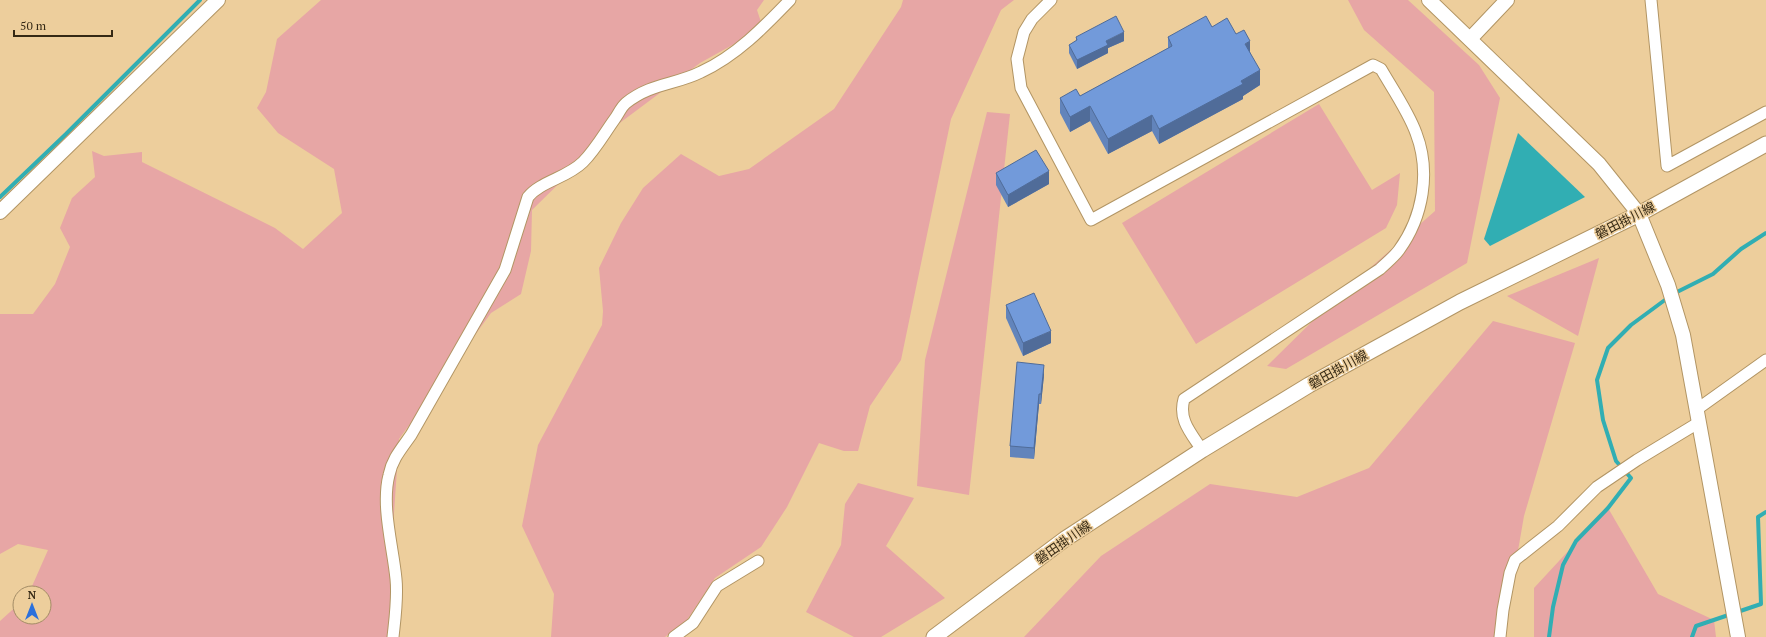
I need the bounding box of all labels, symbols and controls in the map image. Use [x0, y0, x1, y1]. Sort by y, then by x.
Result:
scale bar [14, 12, 112, 38]
text: 50 m [20, 18, 47, 33]
street label: 磐田掛川線 [1592, 197, 1658, 243]
street label: 磐田掛川線 [1305, 345, 1371, 393]
street label: 磐田掛川線 [1031, 516, 1095, 568]
north arrow [12, 585, 52, 625]
text: N [28, 588, 37, 602]

